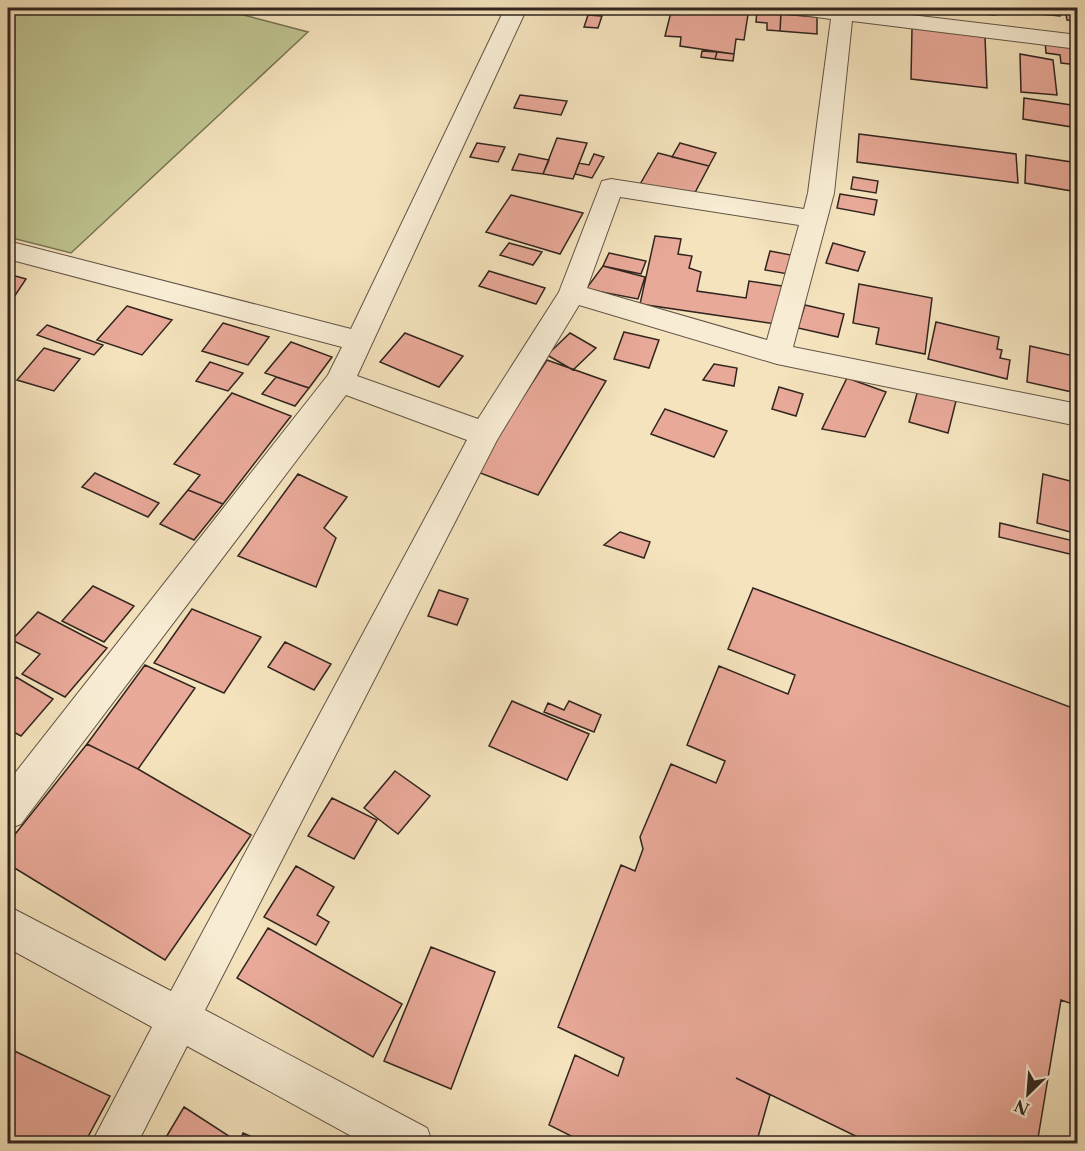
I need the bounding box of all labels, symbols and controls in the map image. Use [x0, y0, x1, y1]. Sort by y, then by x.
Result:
north arrow [998, 1064, 1058, 1124]
text: N [1011, 1096, 1032, 1120]

